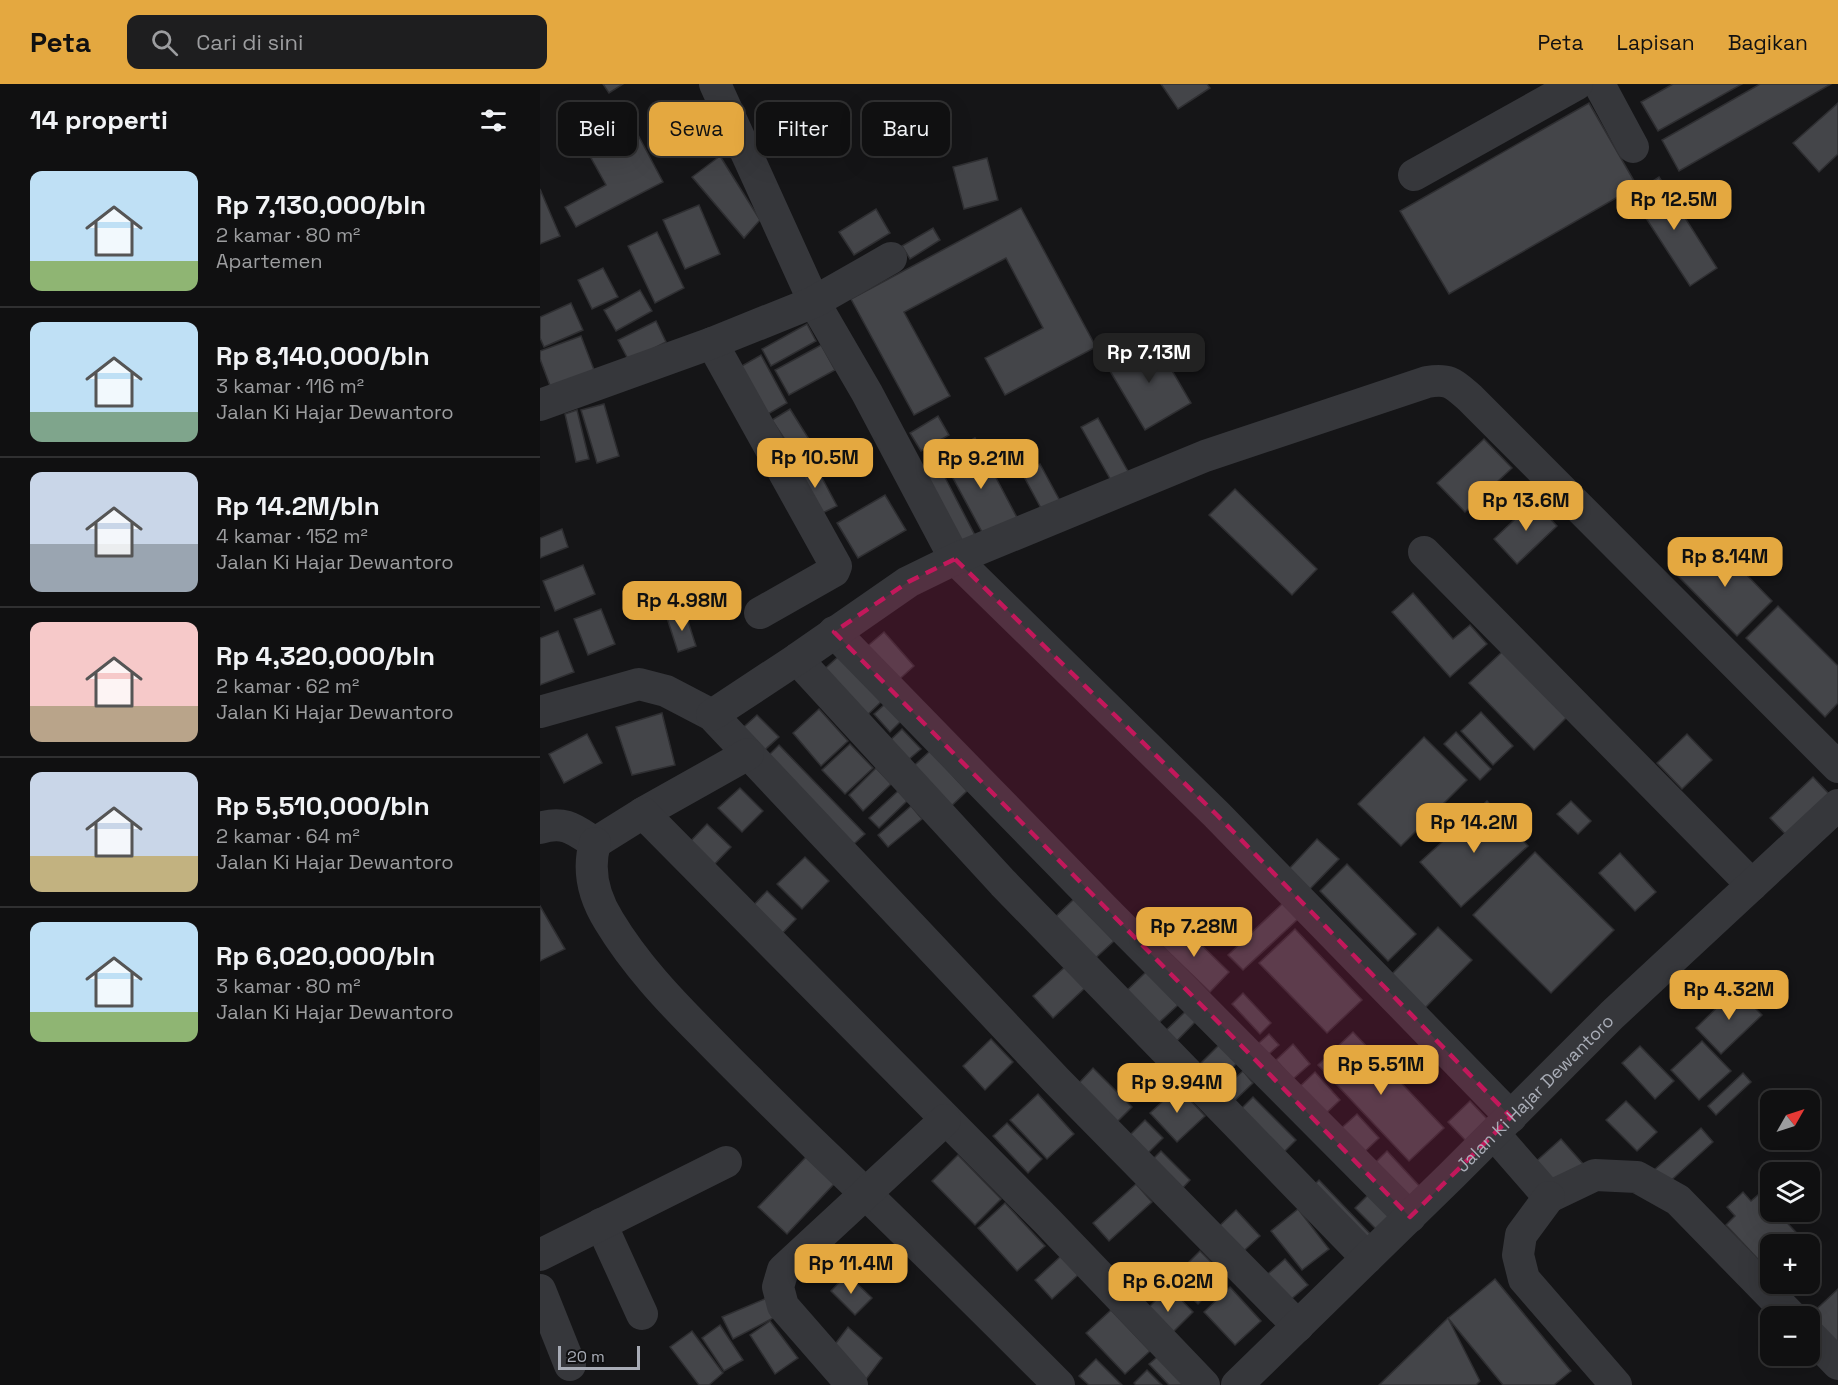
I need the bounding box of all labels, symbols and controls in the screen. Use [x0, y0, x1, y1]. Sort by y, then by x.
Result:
search box [127, 15, 547, 69]
text: Peta [30, 24, 91, 60]
icon: search [148, 26, 181, 59]
text: Cari di sini [196, 28, 303, 56]
text: Peta [1538, 29, 1584, 56]
text: Lapisan [1617, 29, 1695, 56]
text: Bagikan [1728, 29, 1808, 56]
chip: Beli [558, 102, 637, 156]
chip: Sewa [649, 102, 744, 156]
chip: Filter [756, 102, 850, 156]
chip: Baru [862, 102, 950, 156]
text: 14 properti [30, 103, 168, 137]
icon: filters [477, 104, 510, 137]
pin: Rp 12.5M [1612, 180, 1736, 231]
text: Rp 12.5M [1631, 186, 1718, 212]
text: Rp 7,130,000/bln [216, 188, 426, 222]
icon: home [78, 195, 150, 267]
text: 2 kamar · 80 m² [216, 222, 360, 248]
text: Apartemen [216, 248, 323, 274]
pin: Rp 7.13M [1087, 333, 1211, 384]
text: Rp 8,140,000/bln [216, 339, 430, 373]
text: Rp 7.13M [1107, 339, 1191, 365]
icon: home [78, 346, 150, 418]
text: 3 kamar · 116 m² [216, 373, 364, 399]
text: Jalan Ki Hajar Dewantoro [216, 399, 454, 425]
pin: Rp 10.5M [753, 438, 877, 489]
pin: Rp 9.21M [919, 439, 1043, 490]
text: Rp 10.5M [771, 444, 859, 470]
text: Rp 9.21M [937, 445, 1025, 471]
pin: Rp 13.6M [1464, 481, 1588, 532]
text: Rp 13.6M [1482, 487, 1570, 513]
text: Rp 14.2M/bln [216, 489, 380, 523]
icon: home [78, 496, 150, 568]
text: 4 kamar · 152 m² [216, 523, 368, 549]
pin: Rp 8.14M [1663, 537, 1787, 588]
text: Rp 8.14M [1682, 543, 1768, 569]
text: Jalan Ki Hajar Dewantoro [216, 549, 454, 575]
pin: Rp 4.98M [620, 581, 744, 632]
text: Rp 4.98M [636, 587, 728, 613]
text: Rp 4,320,000/bln [216, 639, 435, 673]
icon: home [78, 646, 150, 718]
text: 2 kamar · 62 m² [216, 673, 359, 699]
text: Jalan Ki Hajar Dewantoro [216, 699, 454, 725]
text: Rp 5,510,000/bln [216, 789, 430, 823]
icon: home [78, 796, 150, 868]
pin: Rp 14.2M [1412, 803, 1536, 854]
text: Rp 14.2M [1430, 809, 1518, 835]
text: 2 kamar · 64 m² [216, 823, 360, 849]
text: Jalan Ki Hajar Dewantoro [216, 849, 454, 875]
pin: Rp 7.28M [1132, 907, 1256, 958]
text: Rp 7.28M [1150, 913, 1238, 939]
text: Rp 6,020,000/bln [216, 939, 435, 973]
icon: home [78, 946, 150, 1018]
pin: Rp 4.32M [1667, 970, 1791, 1021]
text: 3 kamar · 80 m² [216, 973, 360, 999]
text: Rp 4.32M [1684, 976, 1774, 1002]
text: Jalan Ki Hajar Dewantoro [216, 999, 454, 1025]
street label: Jalan Ki Hajar Dewantoro [1451, 1009, 1618, 1176]
pin: Rp 5.51M [1319, 1045, 1443, 1096]
text: Rp 5.51M [1338, 1051, 1424, 1077]
pin: Rp 9.94M [1115, 1063, 1239, 1114]
text: Rp 9.94M [1131, 1069, 1223, 1095]
north arrow [1760, 1090, 1820, 1150]
map controls [1760, 1090, 1820, 1366]
button: layers [1760, 1162, 1820, 1222]
button: + [1760, 1234, 1820, 1294]
pin: Rp 11.4M [789, 1244, 913, 1295]
text: Rp 11.4M [809, 1250, 893, 1276]
pin: Rp 6.02M [1106, 1262, 1230, 1313]
text: Rp 6.02M [1123, 1268, 1214, 1294]
button: − [1760, 1306, 1820, 1366]
scale bar [558, 1343, 640, 1370]
text: 20 m [567, 1346, 605, 1367]

